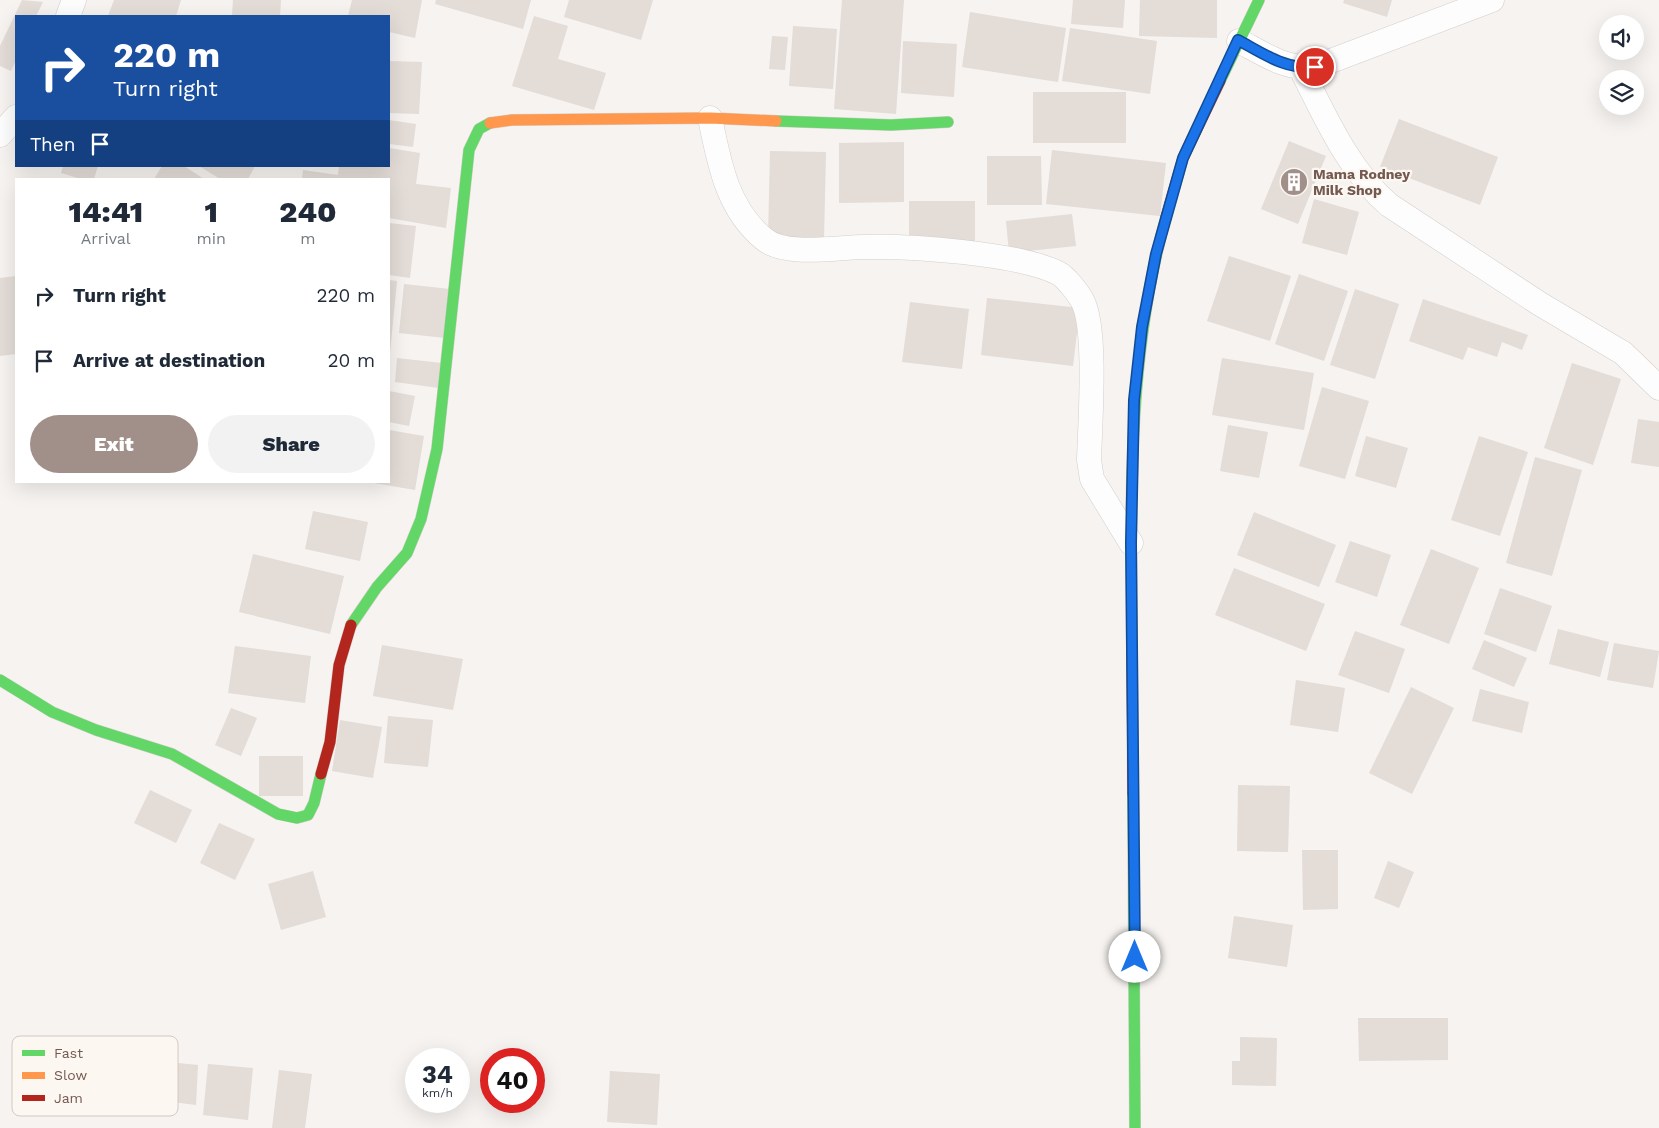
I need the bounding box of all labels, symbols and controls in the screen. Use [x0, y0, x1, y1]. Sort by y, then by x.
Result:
map controls [1599, 15, 1644, 115]
button: sound [1599, 15, 1644, 60]
text: 220 m [113, 34, 220, 76]
icon: right [30, 35, 95, 100]
pin [1294, 46, 1336, 88]
icon: arrive [1301, 53, 1329, 81]
button: layers [1599, 70, 1644, 115]
text: Turn right [113, 76, 218, 101]
icon: arrive [86, 130, 114, 158]
text: Then [30, 133, 76, 156]
place label: Mama Rodney Milk Shop [1313, 166, 1410, 198]
building icon: Mama Rodney Milk Shop [1279, 167, 1309, 197]
text: 14:41 [68, 194, 143, 229]
text: 1 [205, 194, 218, 229]
text: 240 [279, 194, 337, 229]
text: Arrival [81, 229, 131, 248]
text: min [196, 229, 226, 248]
text: m [300, 229, 316, 248]
icon: right [30, 282, 58, 310]
text: Turn right [73, 284, 166, 307]
text: 220 m [316, 284, 375, 307]
icon: arrive [30, 347, 58, 375]
text: Arrive at destination [73, 349, 265, 372]
text: 20 m [328, 349, 375, 372]
button: Exit [30, 415, 198, 473]
button: Share [208, 415, 375, 473]
position arrow [1108, 930, 1160, 982]
legend [12, 1036, 178, 1116]
text: Fast [54, 1045, 83, 1061]
speed limit sign: 40 [480, 1048, 545, 1113]
text: 34 [422, 1060, 453, 1089]
text: Slow [54, 1067, 87, 1083]
text: km/h [422, 1086, 453, 1100]
text: Jam [54, 1090, 83, 1106]

